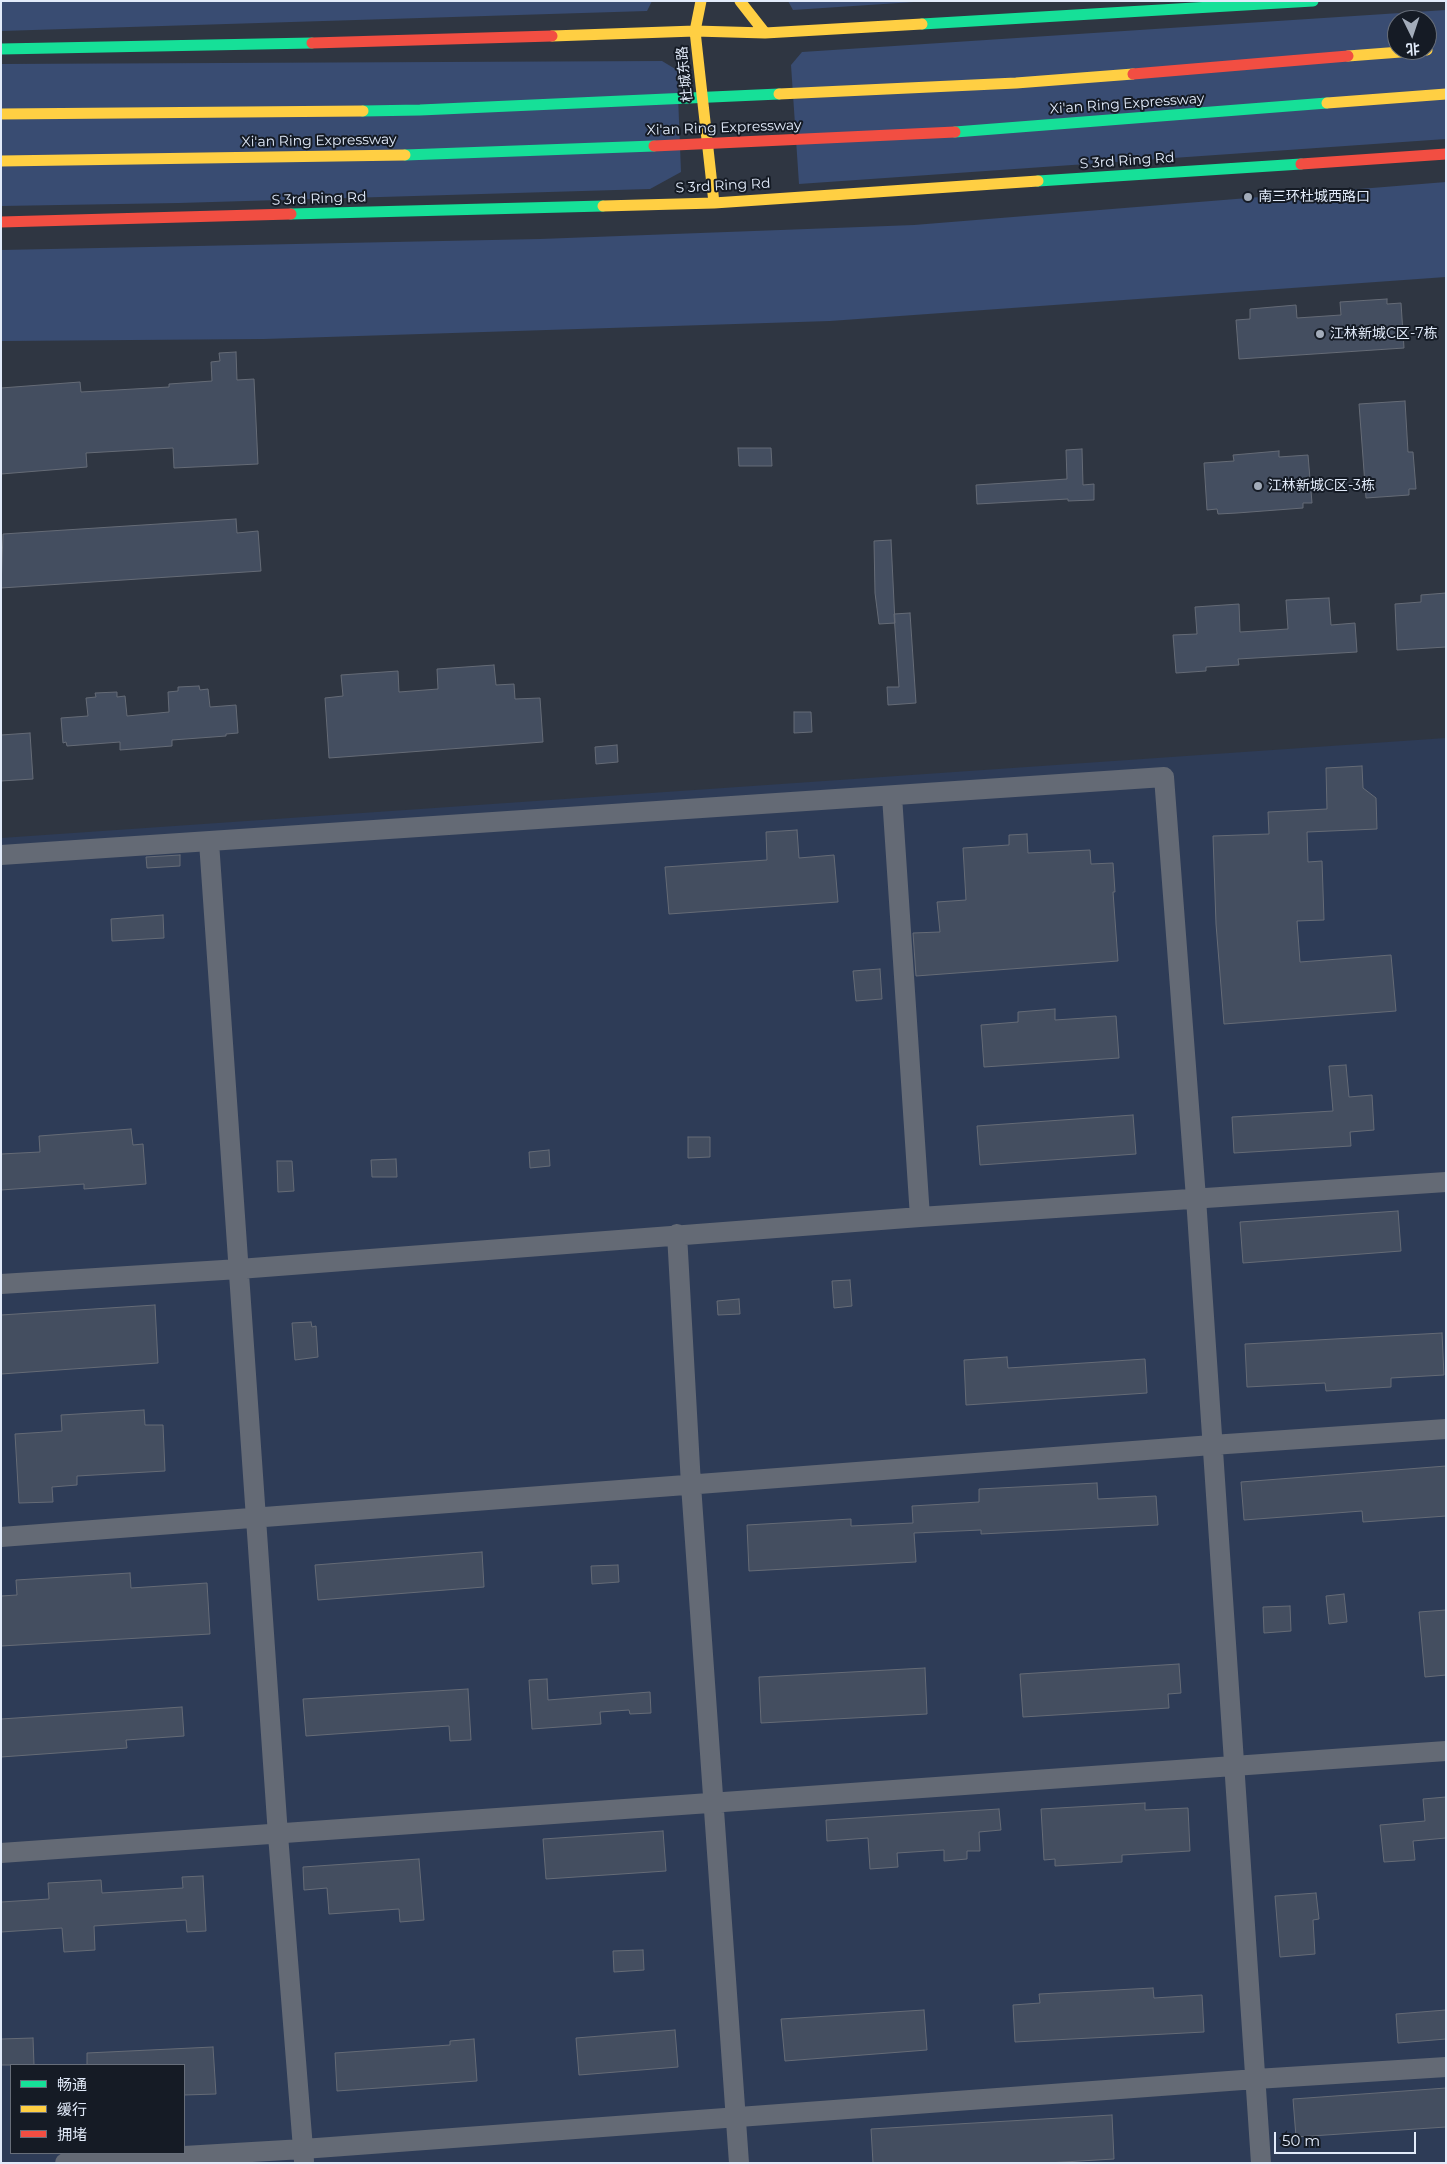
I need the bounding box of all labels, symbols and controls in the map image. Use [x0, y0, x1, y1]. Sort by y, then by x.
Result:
north arrow [1387, 10, 1437, 60]
text: 北 [1405, 39, 1421, 58]
street label: 杜城东路 [674, 45, 696, 103]
street label: Xi'an Ring Expressway [1049, 90, 1205, 118]
street label: Xi'an Ring Expressway [646, 117, 802, 139]
street label: Xi'an Ring Expressway [241, 131, 397, 151]
street label: S 3rd Ring Rd [1079, 149, 1175, 173]
street label: S 3rd Ring Rd [675, 175, 771, 197]
street label: S 3rd Ring Rd [271, 189, 367, 209]
place label: 南三环杜城西路口 [1258, 189, 1370, 205]
marker: 南三环杜城西路口 [1242, 191, 1254, 203]
place label: 江林新城C区-7栋 [1330, 326, 1437, 342]
marker: 江林新城C区-7栋 [1314, 328, 1326, 340]
place label: 江林新城C区-3栋 [1268, 478, 1375, 494]
marker: 江林新城C区-3栋 [1252, 480, 1264, 492]
legend [10, 2064, 185, 2154]
text: 畅通 [57, 2075, 87, 2094]
text: 缓行 [57, 2100, 87, 2119]
scale bar [1277, 2122, 1420, 2154]
text: 拥堵 [57, 2125, 87, 2144]
text: 50 m [1282, 2131, 1320, 2150]

